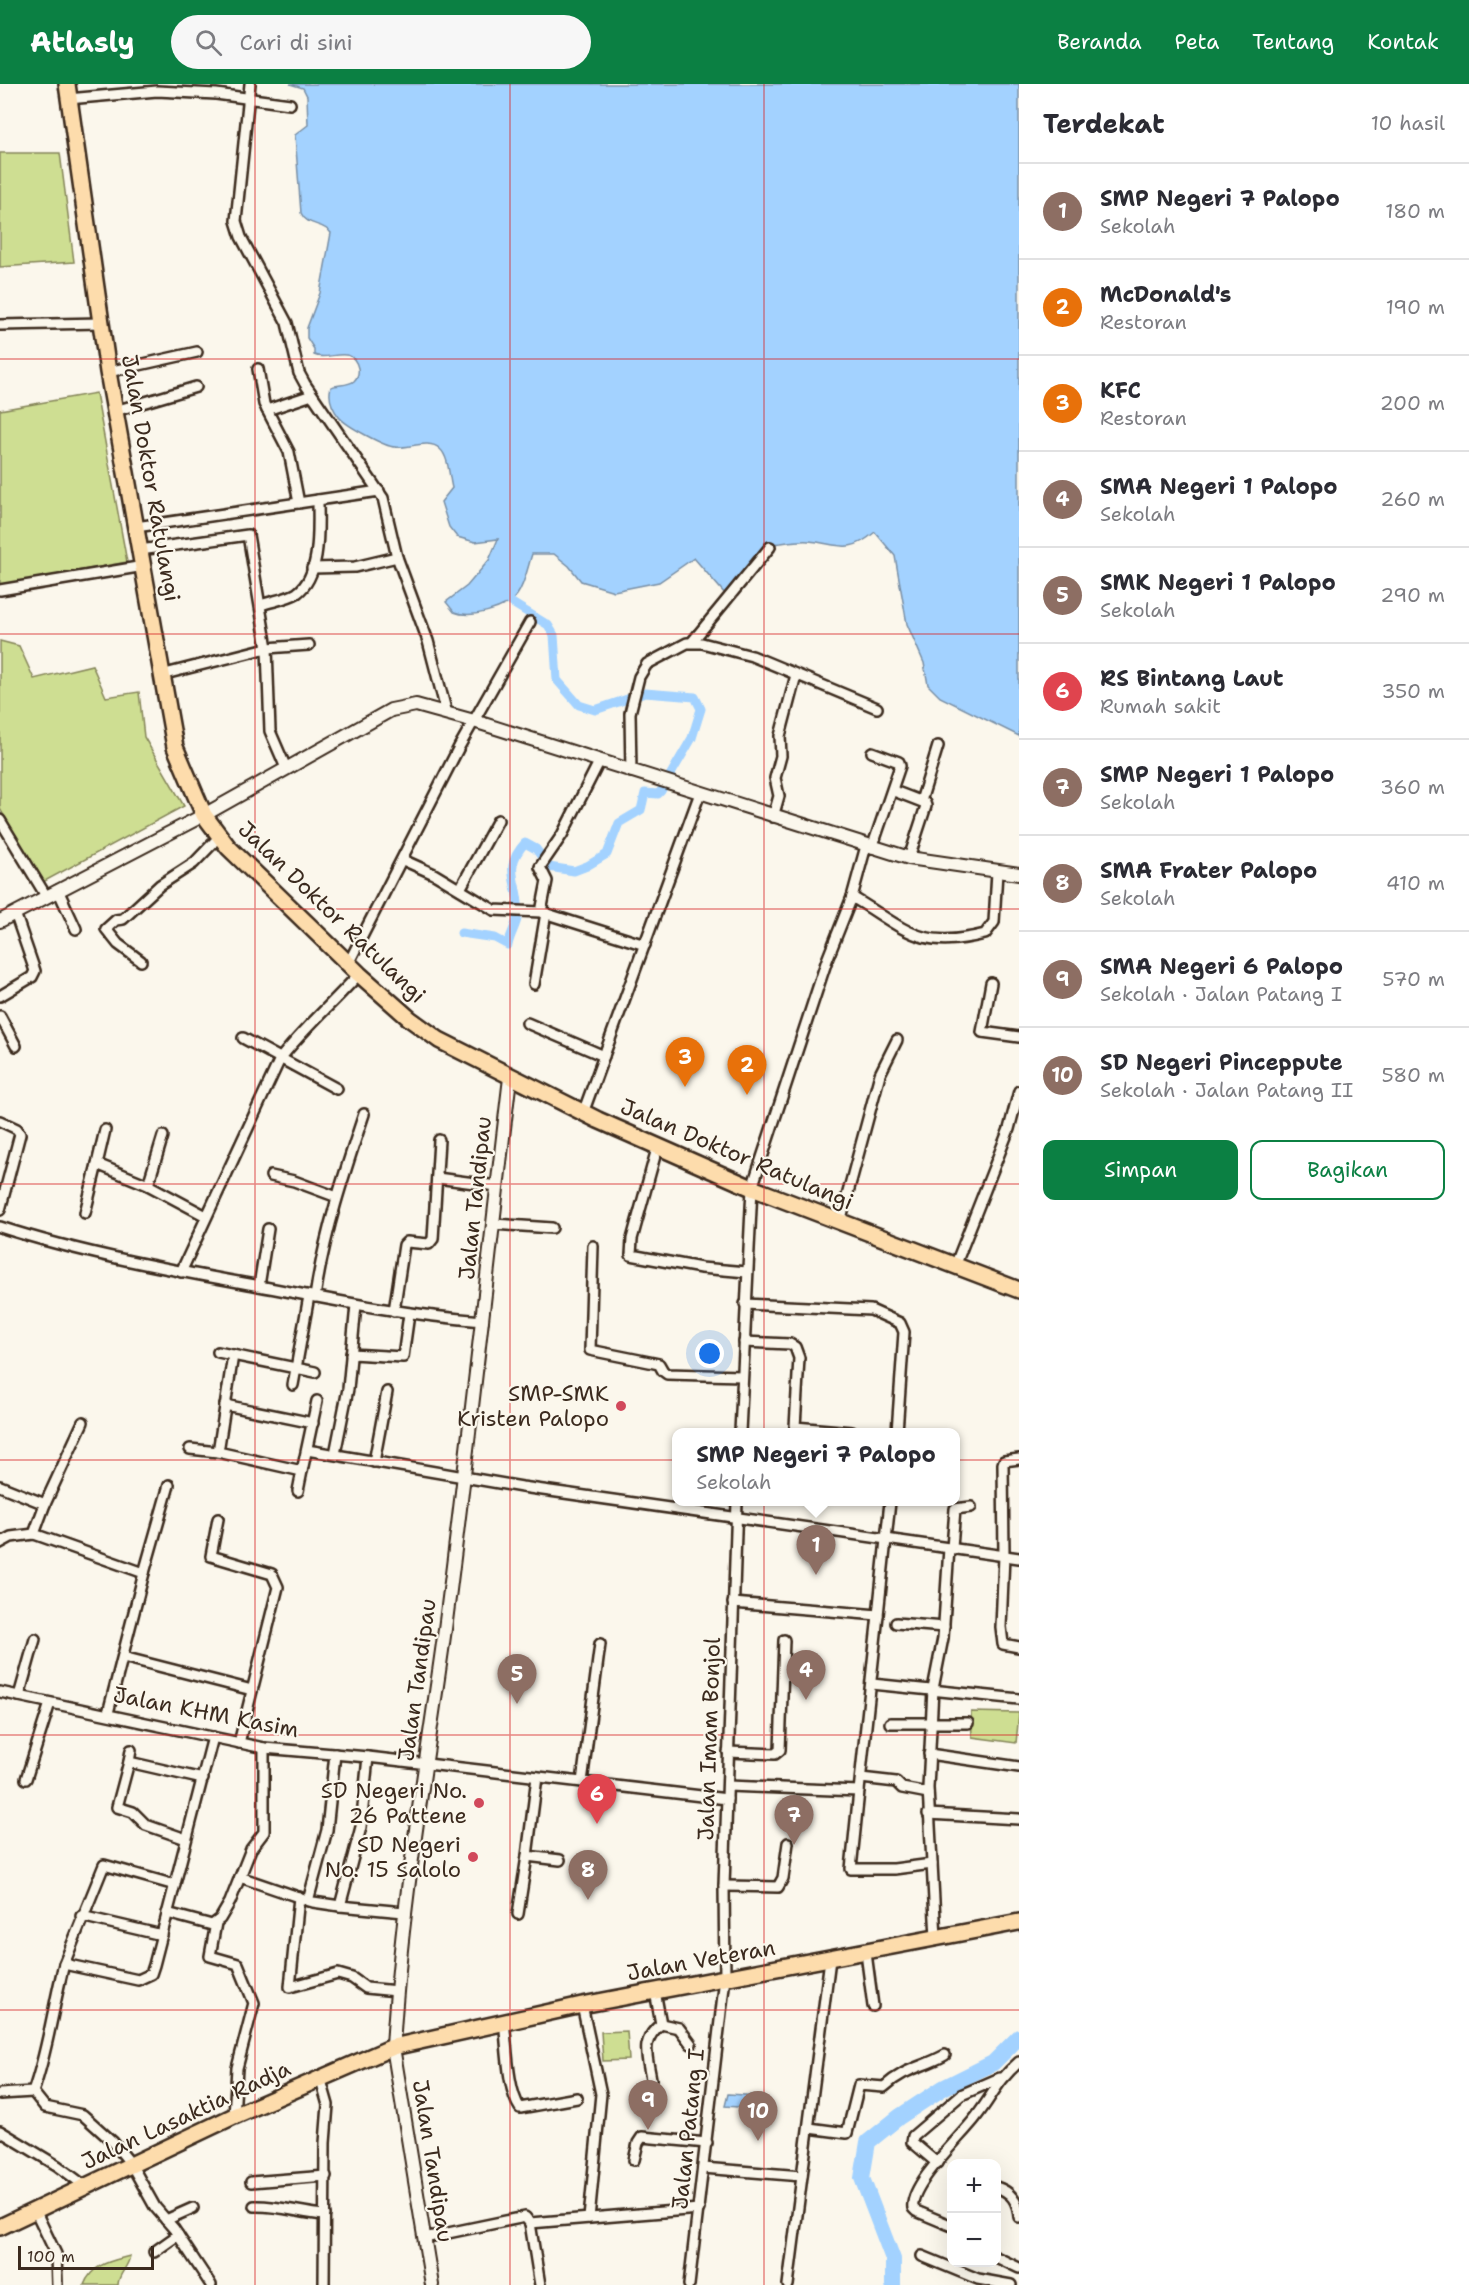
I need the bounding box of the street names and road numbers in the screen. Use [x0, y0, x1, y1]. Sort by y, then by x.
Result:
street label: Jalan Doktor Ratulangi [115, 352, 187, 604]
street label: Jalan Doktor Ratulangi [232, 815, 432, 1009]
street label: Jalan Doktor Ratulangi [616, 1092, 858, 1216]
street label: Jalan Tandipau [452, 1115, 498, 1281]
street label: Jalan Tandipau [391, 1597, 443, 1763]
street label: Jalan Imam Bonjol [691, 1636, 727, 1841]
street label: Jalan KHM Kasim [111, 1680, 301, 1744]
street label: Jalan Veteran [625, 1933, 777, 1987]
street label: Jalan Patang I [665, 2047, 711, 2211]
street label: Jalan Lasaktia Radja [77, 2054, 295, 2176]
street label: Jalan Tandipau [406, 2078, 460, 2244]

